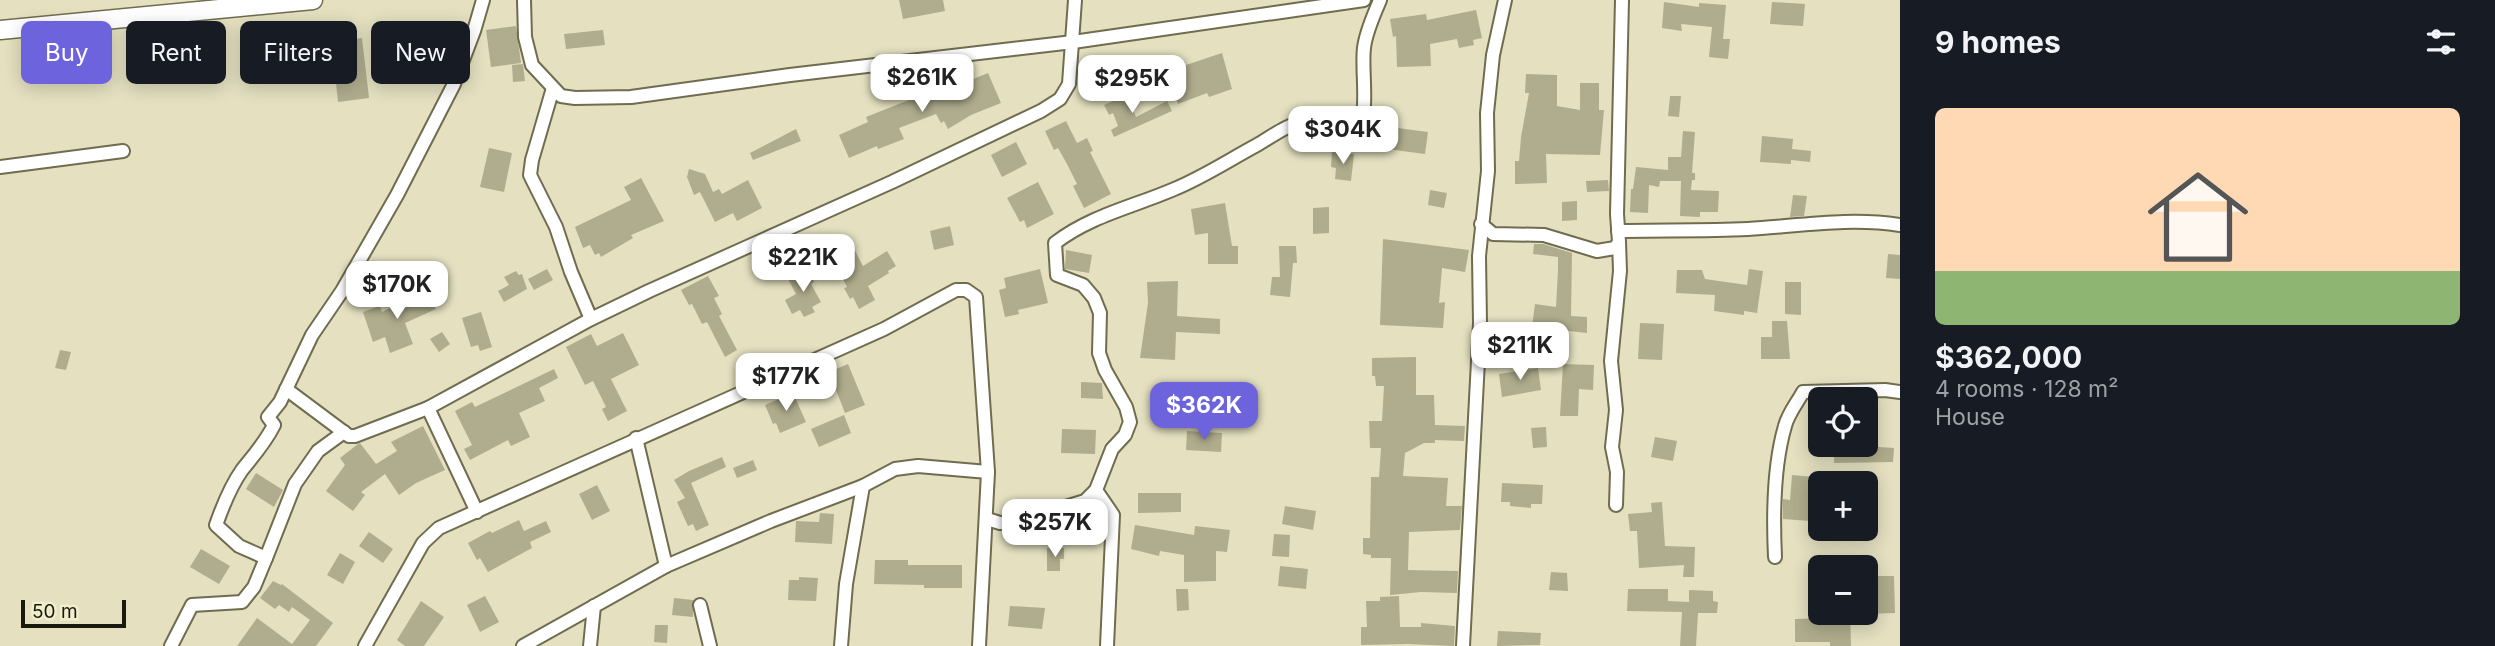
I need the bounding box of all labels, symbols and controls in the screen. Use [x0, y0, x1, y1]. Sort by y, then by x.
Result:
chip: Buy [21, 21, 112, 84]
chip: Rent [126, 21, 226, 84]
chip: Filters [240, 21, 357, 84]
chip: New [371, 21, 470, 84]
icon: filters [2422, 23, 2460, 61]
text: 9 homes [1935, 24, 2061, 60]
pin: $261K [873, 54, 971, 114]
pin: $295K [1083, 55, 1181, 115]
text: $261K [887, 63, 957, 91]
text: $295K [1094, 64, 1170, 92]
pin: $304K [1294, 106, 1392, 166]
text: $304K [1304, 115, 1382, 143]
icon: home [2135, 154, 2261, 280]
pin: $221K [754, 234, 852, 294]
text: $221K [768, 243, 838, 271]
pin: $170K [348, 262, 446, 321]
text: $170K [362, 270, 432, 298]
pin: $211K [1471, 322, 1569, 382]
text: $211K [1487, 331, 1553, 359]
text: $362,000 [1935, 339, 2082, 375]
pin: $177K [737, 354, 835, 413]
text: $177K [752, 362, 820, 390]
text: 4 rooms · 128 m² [1935, 375, 2118, 403]
pin: $362K [1155, 382, 1253, 442]
map controls [1808, 387, 1878, 625]
button: locate [1808, 387, 1878, 457]
text: $362K [1166, 391, 1242, 419]
text: House [1935, 403, 2005, 431]
button: + [1808, 471, 1878, 541]
pin: $257K [1006, 500, 1104, 559]
text: $257K [1018, 508, 1092, 536]
button: − [1808, 555, 1878, 625]
scale bar [21, 597, 126, 629]
text: 50 m [32, 600, 78, 623]

